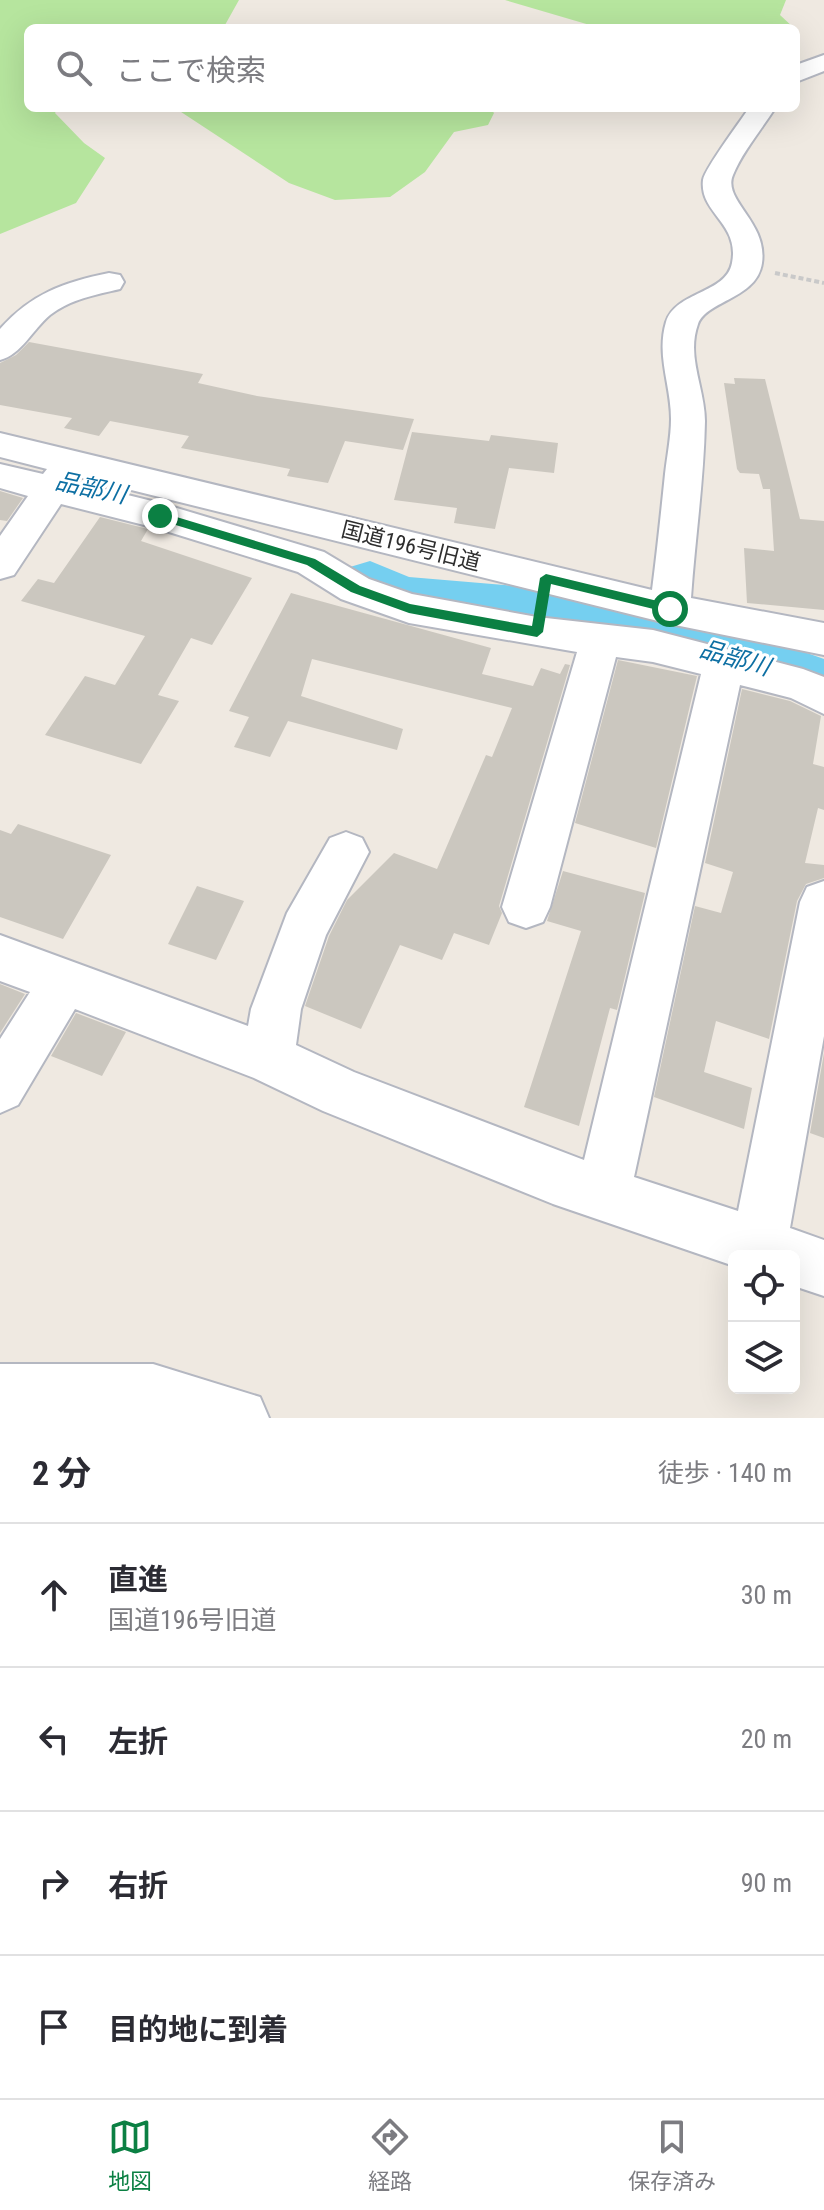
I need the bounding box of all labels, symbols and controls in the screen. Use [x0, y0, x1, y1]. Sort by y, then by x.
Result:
search box [24, 24, 800, 112]
icon: search [52, 46, 96, 90]
text: ここで検索 [116, 53, 266, 88]
water label: 品部川 [53, 467, 132, 510]
route end [142, 498, 178, 534]
street label: 国道196号旧道 [339, 517, 483, 575]
route start [652, 591, 688, 627]
water label: 品部川 [697, 635, 776, 682]
map controls [728, 1250, 800, 1394]
button: locate [728, 1250, 800, 1322]
button: layers [728, 1322, 800, 1394]
text: 2 分 [32, 1453, 91, 1493]
text: 徒歩 · 140 m [658, 1458, 792, 1488]
text: 直進 [108, 1562, 168, 1597]
icon: ahead [32, 1573, 76, 1617]
text: 30 m [741, 1580, 792, 1610]
text: 国道196号旧道 [108, 1605, 277, 1635]
icon: left [32, 1717, 76, 1761]
text: 左折 [108, 1724, 168, 1759]
text: 20 m [741, 1724, 792, 1754]
icon: right [32, 1861, 76, 1905]
text: 右折 [108, 1868, 168, 1903]
text: 90 m [741, 1868, 792, 1898]
icon: arrive [32, 2005, 76, 2049]
text: 目的地に到着 [108, 2012, 288, 2047]
tab: 地図 [108, 2115, 152, 2195]
tab: 経路 [368, 2115, 412, 2195]
tab: 保存済み [628, 2115, 716, 2195]

